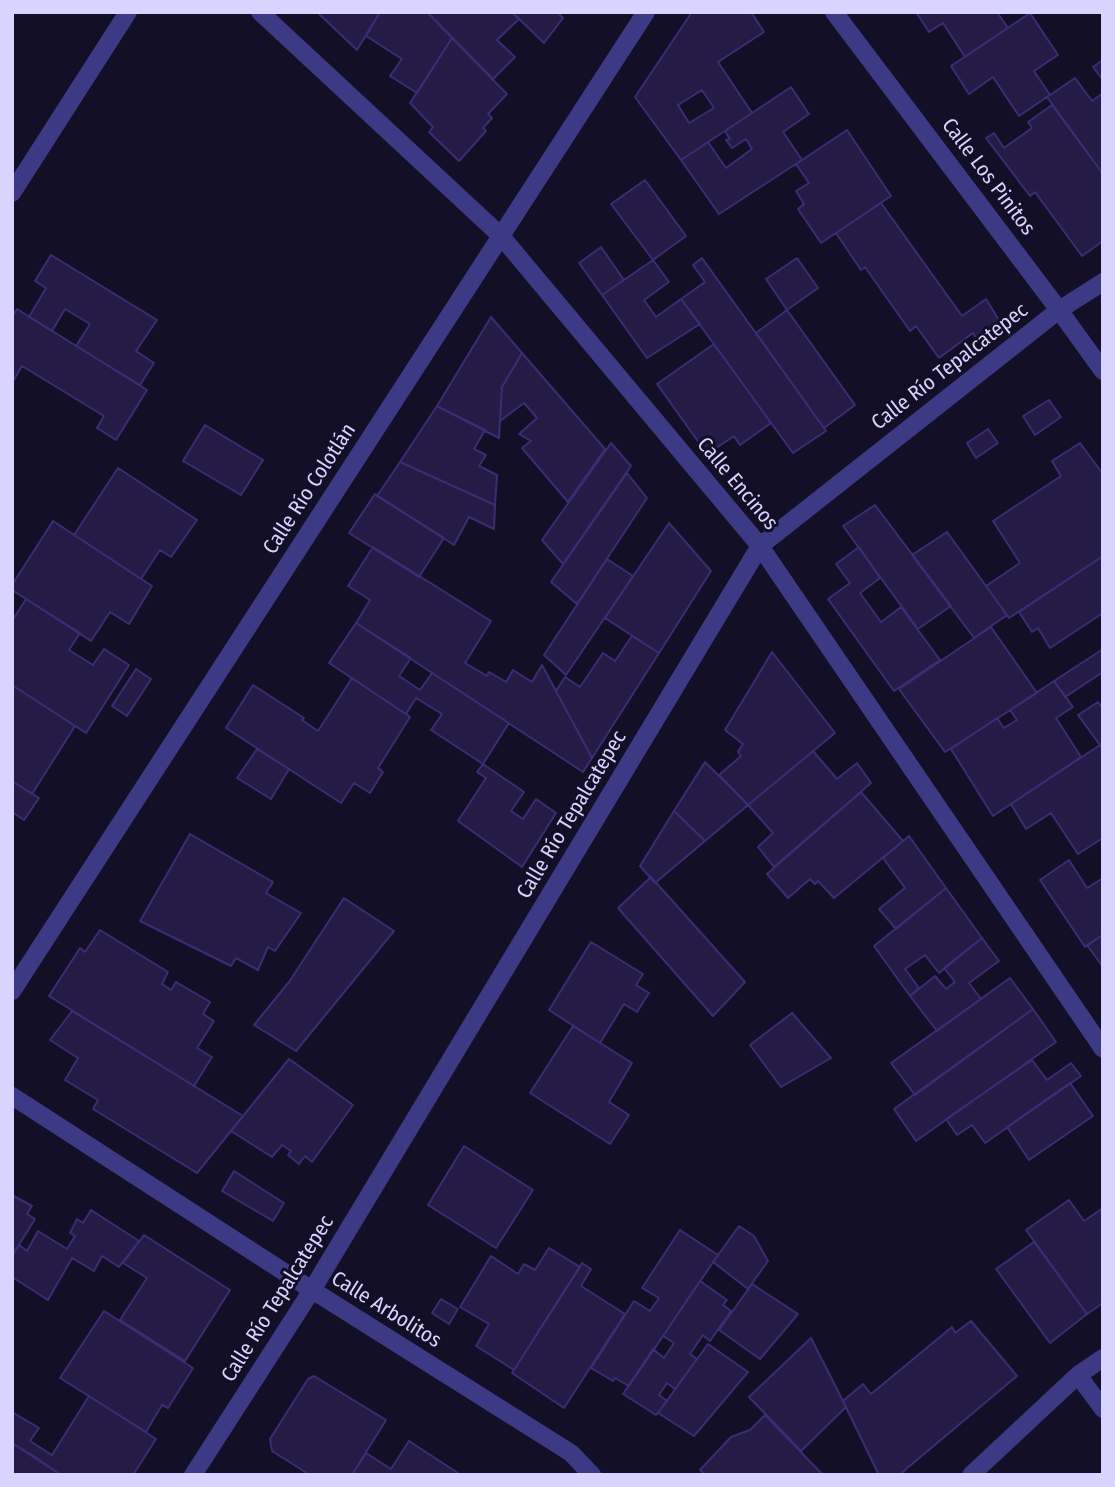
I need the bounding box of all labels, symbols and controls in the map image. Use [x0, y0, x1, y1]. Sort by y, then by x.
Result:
street label: Calle Los Pinitos [936, 114, 1040, 240]
street label: Calle Río Tepalcatepec [867, 298, 1033, 436]
street label: Calle Río Colotlán [258, 419, 362, 559]
street label: Calle Encinos [691, 433, 783, 535]
street label: Calle Río Tepalcatepec [512, 726, 632, 904]
street label: Calle Río Tepalcatepec [217, 1211, 339, 1387]
street label: Calle Arbolitos [326, 1266, 446, 1354]

